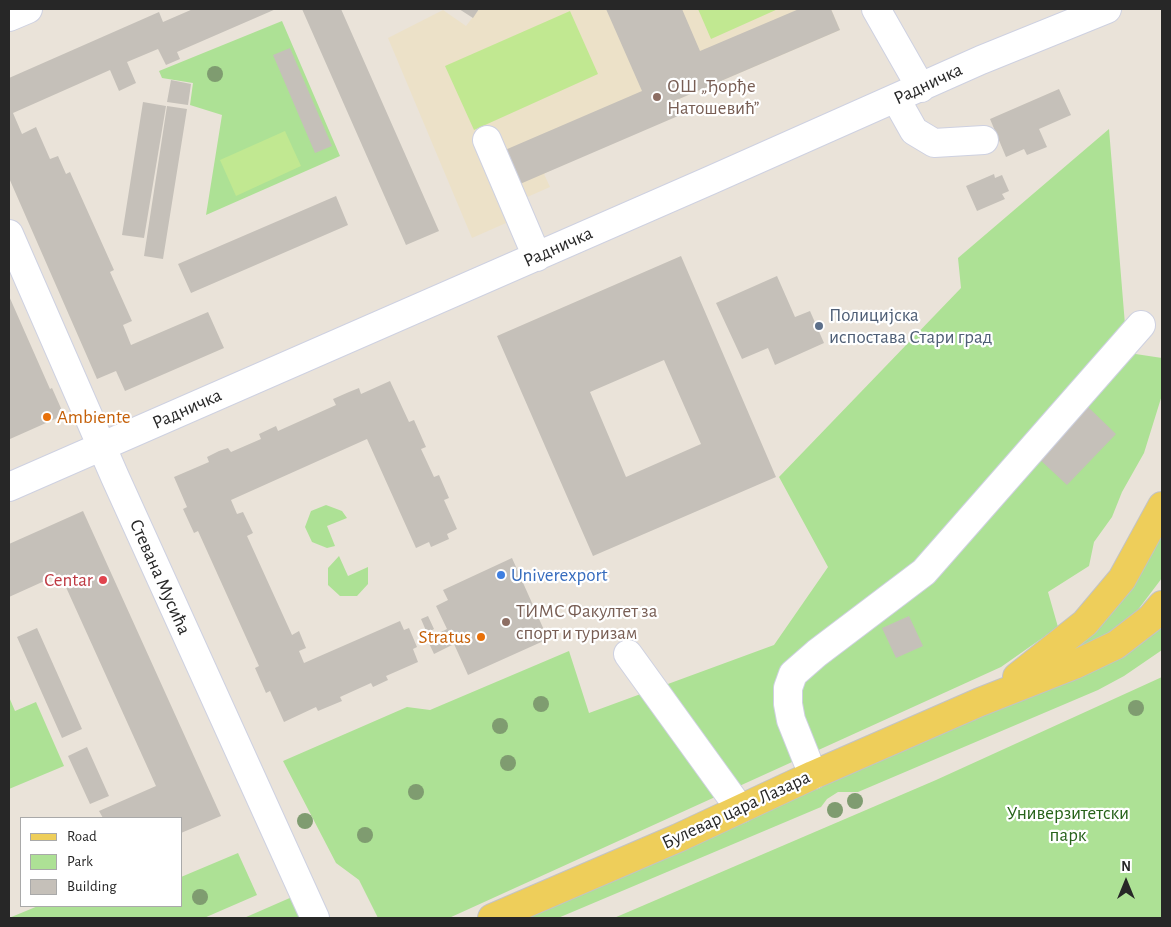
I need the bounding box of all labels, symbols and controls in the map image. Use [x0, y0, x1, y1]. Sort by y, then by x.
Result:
street label: Радничка [890, 58, 966, 110]
place label: ОШ „Ђорђе Натошевић” [667, 75, 759, 119]
marker: ОШ „Ђорђе Натошевић” [651, 91, 663, 103]
street label: Радничка [520, 222, 596, 272]
place label: Полицијска испостава Стари град [829, 304, 992, 348]
marker: Полицијска испостава Стари град [813, 320, 825, 332]
street label: Радничка [149, 384, 225, 434]
place label: Ambiente [57, 406, 130, 428]
marker: Ambiente [41, 411, 53, 423]
street label: Стевана Мусића [124, 516, 196, 638]
place label: Univerexport [511, 564, 608, 586]
place label: Centar [44, 569, 93, 591]
marker: Univerexport [495, 569, 507, 581]
marker: Centar [97, 574, 109, 586]
place label: ТИМС Факултет за спорт и туризам [516, 600, 657, 644]
marker: ТИМС Факултет за спорт и туризам [500, 616, 512, 628]
place label: Stratus [418, 626, 471, 648]
marker: Stratus [475, 631, 487, 643]
street label: Булевар цара Лазара [658, 766, 814, 854]
park label: Универзитетски парк [1007, 802, 1129, 846]
legend [20, 817, 182, 907]
text: Road [67, 829, 97, 844]
text: Park [67, 854, 93, 869]
north arrow [1101, 857, 1151, 907]
text: N [1121, 860, 1131, 874]
text: Building [67, 879, 117, 894]

